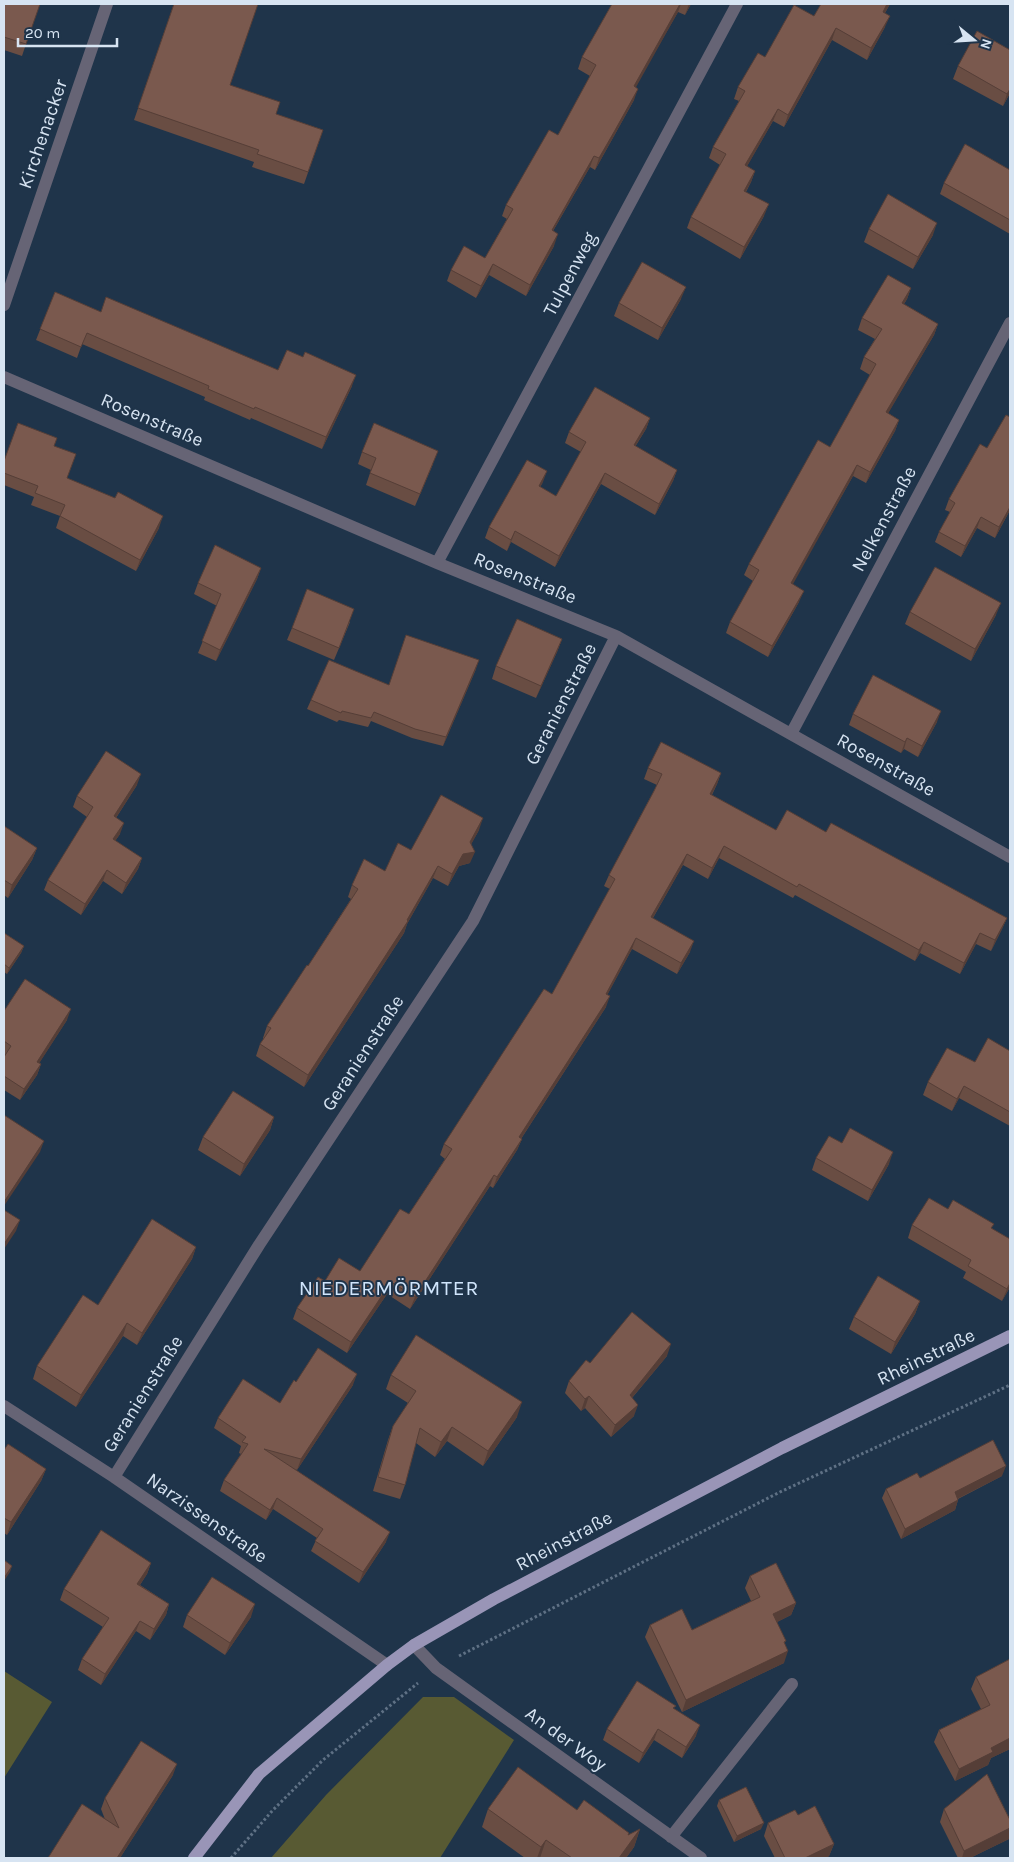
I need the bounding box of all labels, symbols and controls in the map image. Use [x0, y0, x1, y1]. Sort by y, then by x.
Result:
scale bar [18, 15, 116, 47]
north arrow [949, 15, 999, 65]
text: 20 m [25, 24, 60, 42]
text: N [976, 36, 996, 51]
street label: Kirchenacker [14, 76, 72, 192]
street label: Tulpenweg [539, 228, 601, 320]
street label: Rosenstraße [97, 389, 207, 451]
street label: Nelkenstraße [847, 463, 921, 575]
street label: Rosenstraße [470, 547, 580, 609]
street label: Geranienstraße [521, 640, 601, 768]
street label: Rosenstraße [833, 729, 939, 801]
street label: Geranienstraße [317, 991, 409, 1115]
district label: NIEDERMÖRMTER [299, 1276, 479, 1300]
street label: Rheinstraße [874, 1324, 978, 1390]
street label: Geranienstraße [98, 1332, 188, 1456]
street label: Narzissenstraße [142, 1468, 272, 1568]
street label: Rheinstraße [512, 1506, 616, 1576]
street label: An der Woy [521, 1702, 611, 1776]

